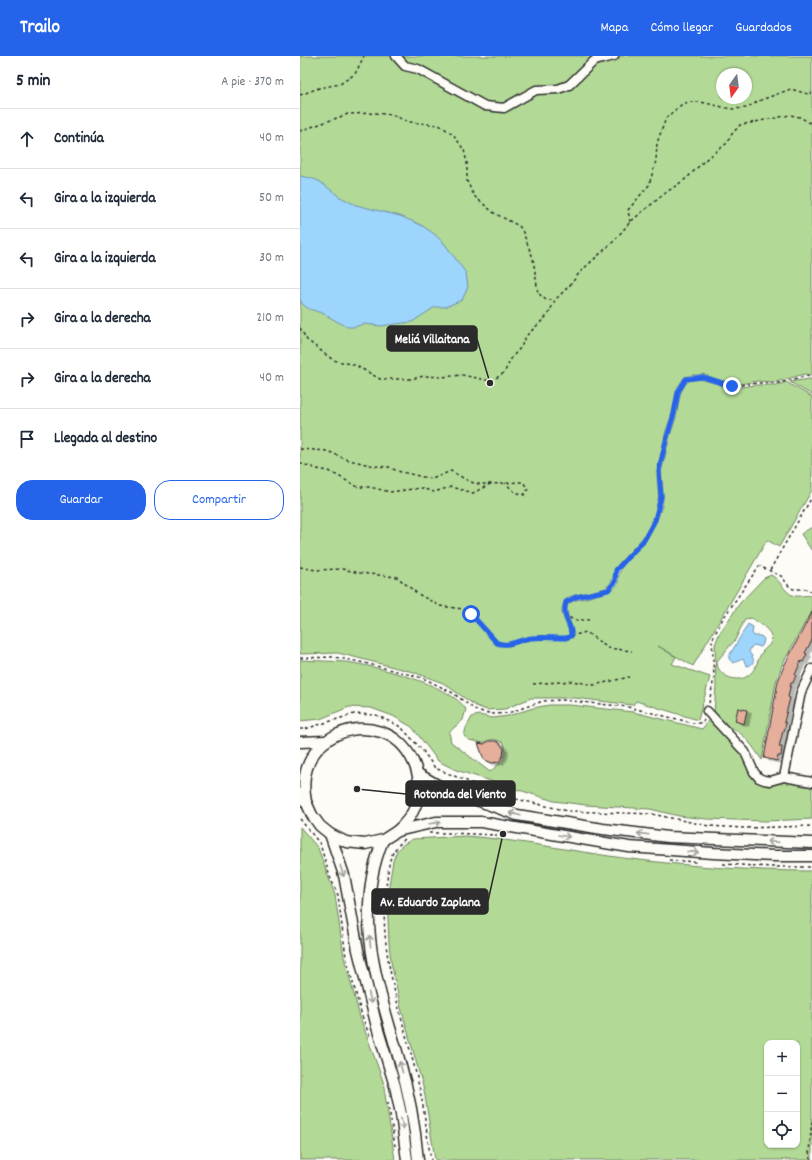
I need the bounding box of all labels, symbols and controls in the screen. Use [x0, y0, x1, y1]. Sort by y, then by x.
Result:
text: Trailo [20, 15, 60, 42]
text: Mapa [601, 18, 628, 38]
text: Cómo llegar [650, 18, 713, 38]
text: Guardados [735, 18, 792, 38]
north arrow [716, 68, 752, 104]
text: 5 min [16, 70, 50, 94]
text: A pie · 370 m [221, 73, 284, 92]
icon: ahead [16, 128, 38, 150]
text: Continúa [54, 128, 104, 150]
text: 40 m [260, 129, 284, 148]
icon: left [16, 188, 38, 210]
text: Gira a la izquierda [54, 188, 155, 210]
text: 50 m [259, 189, 284, 208]
icon: left [16, 248, 38, 270]
text: Gira a la izquierda [54, 248, 155, 270]
text: 30 m [259, 249, 284, 268]
icon: right [16, 308, 38, 330]
text: Gira a la derecha [54, 308, 151, 330]
text: 210 m [256, 309, 284, 328]
callout: Meliá Villaitana [387, 326, 477, 351]
text: Meliá Villaitana [395, 331, 470, 350]
icon: right [16, 368, 38, 390]
text: Gira a la derecha [54, 368, 151, 390]
text: 40 m [260, 369, 284, 388]
route end [723, 377, 741, 395]
icon: arrive [16, 428, 38, 450]
text: Llegada al destino [54, 428, 157, 450]
button: Guardar [16, 480, 146, 520]
button: Compartir [154, 480, 284, 520]
route start [462, 605, 480, 623]
callout: Rotonda del Viento [406, 781, 515, 806]
text: Rotonda del Viento [414, 786, 507, 805]
one-way arrow [509, 809, 522, 817]
one-way arrow [429, 819, 442, 827]
one-way arrow [637, 830, 650, 838]
one-way arrow [557, 832, 570, 840]
one-way arrow [767, 838, 780, 846]
one-way arrow [686, 848, 699, 855]
one-way arrow [339, 864, 346, 877]
callout: Av. Eduardo Zaplana [372, 889, 488, 914]
text: Av. Eduardo Zaplana [380, 894, 481, 913]
one-way arrow [366, 935, 374, 948]
one-way arrow [367, 991, 374, 1004]
map controls [764, 1040, 800, 1148]
button: + [764, 1040, 800, 1076]
one-way arrow [397, 1060, 405, 1073]
button: − [764, 1076, 800, 1112]
button: locate [764, 1112, 800, 1148]
one-way arrow [398, 1117, 406, 1130]

